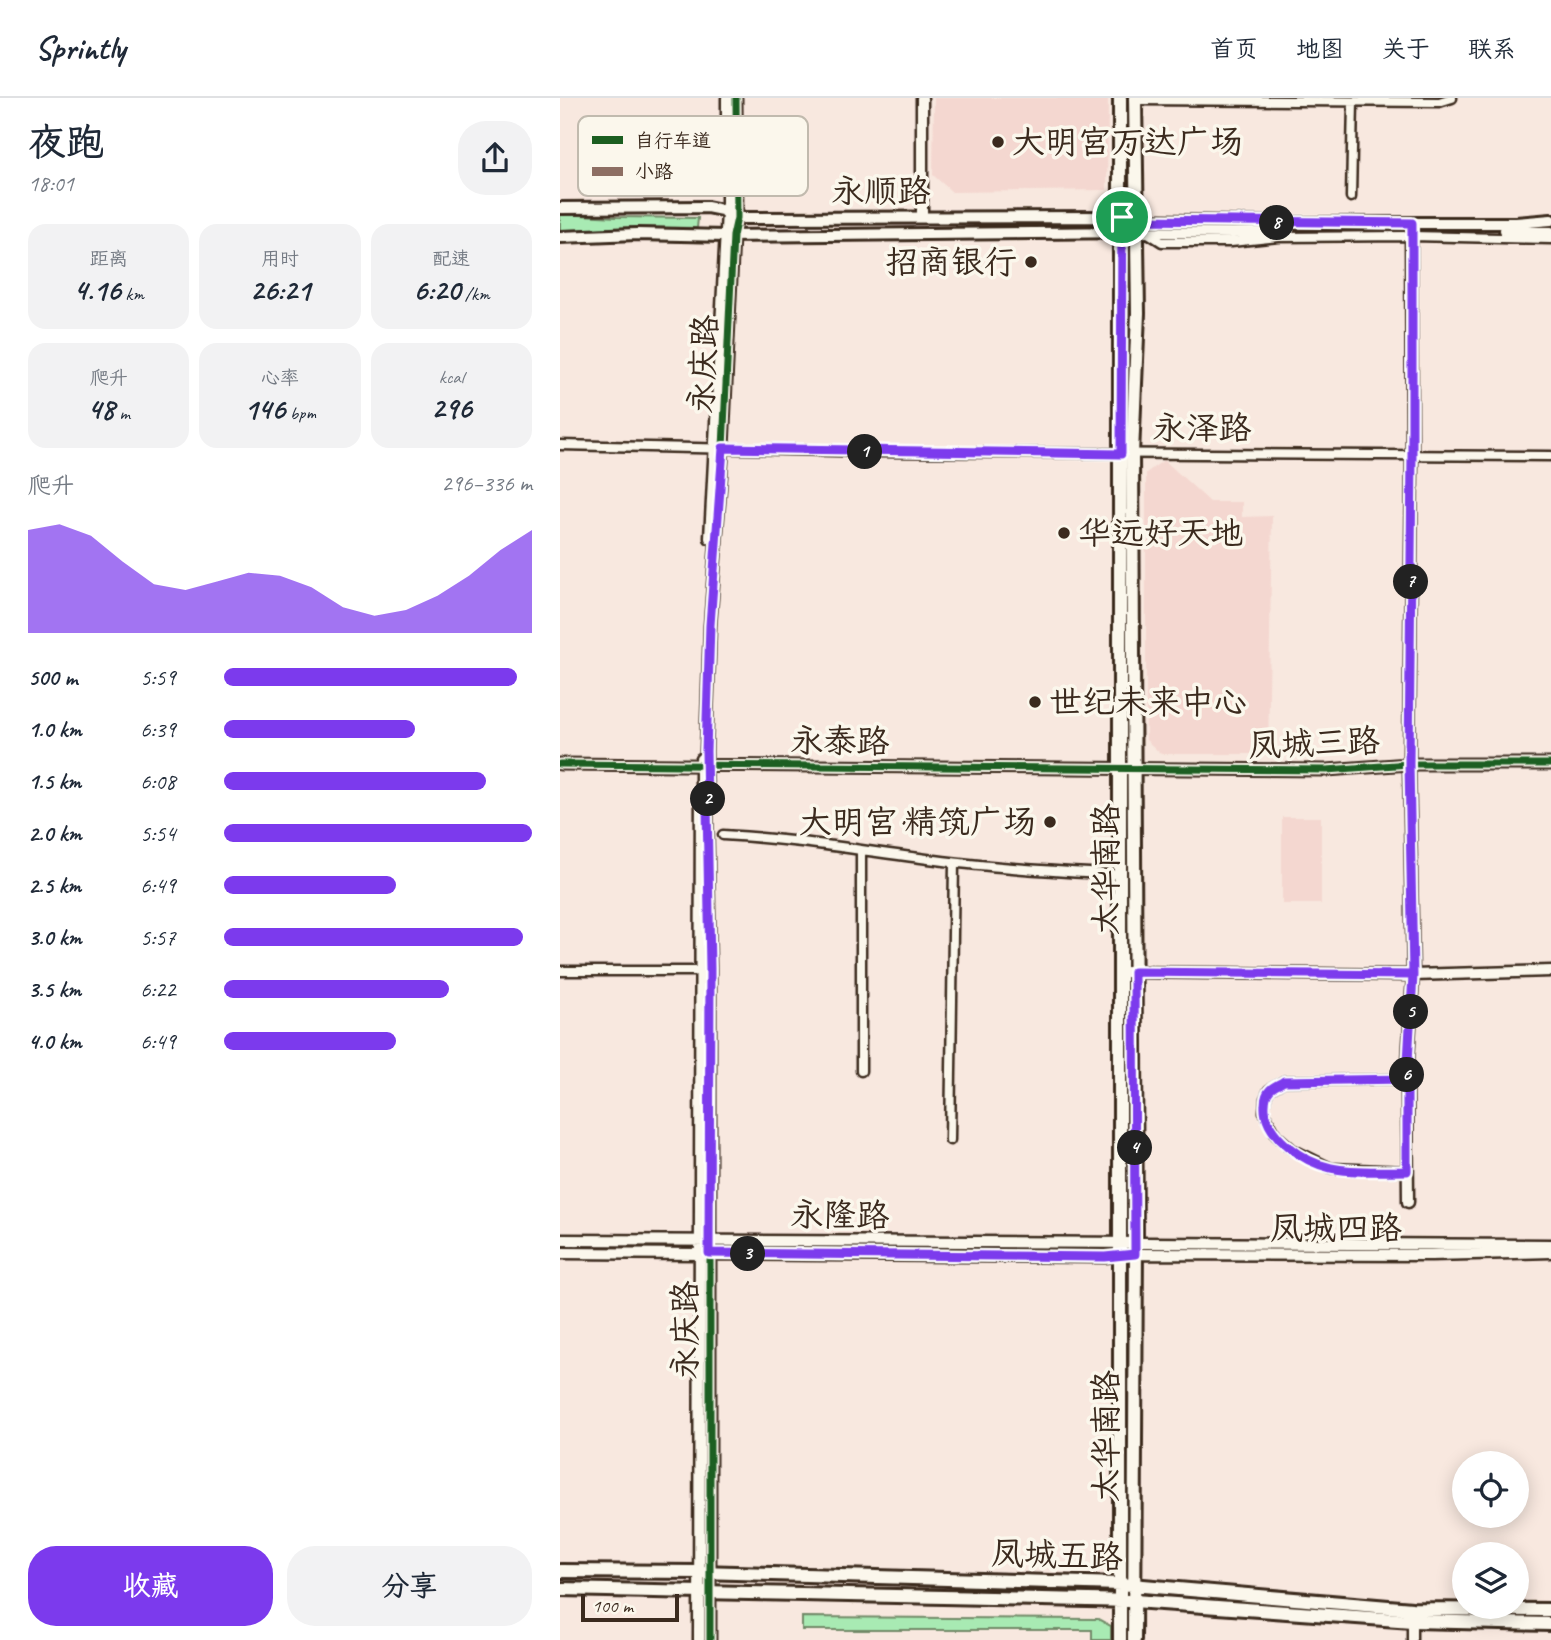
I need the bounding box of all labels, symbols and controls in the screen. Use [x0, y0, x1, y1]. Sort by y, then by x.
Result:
text: Sprintly [35, 27, 125, 69]
text: 首页 [1210, 34, 1258, 64]
text: 地图 [1296, 34, 1344, 64]
text: 关于 [1382, 34, 1430, 64]
text: 联系 [1468, 34, 1516, 64]
legend [578, 116, 808, 196]
text: 夜跑 [28, 119, 104, 166]
button: share [458, 121, 532, 195]
place label: 大明宫万达广场 [1012, 121, 1243, 163]
text: 自行车道 [635, 129, 711, 153]
marker: 大明宫万达广场 [990, 134, 1006, 150]
text: 小路 [635, 160, 673, 184]
text: 18:01 [28, 169, 74, 198]
street label: 永顺路 [832, 170, 931, 212]
pin [1092, 187, 1152, 247]
icon: arrive [1103, 198, 1141, 236]
pin: 8 [1260, 206, 1294, 240]
text: 8 [1272, 210, 1281, 234]
place label: 招商银行 [885, 241, 1017, 283]
text: 距离 [90, 247, 128, 271]
text: 用时 [261, 247, 299, 271]
text: 配速 [432, 247, 470, 271]
marker: 招商银行 [1023, 254, 1039, 270]
text: 4.16 [74, 271, 121, 309]
text: 26:21 [250, 271, 310, 309]
text: 6:20 [413, 271, 460, 309]
text: km [121, 282, 144, 306]
text: /km [460, 282, 490, 306]
street label: 永庆路 [679, 313, 727, 415]
text: kcal [439, 365, 464, 389]
text: 爬升 [90, 366, 128, 390]
text: 心率 [261, 366, 299, 390]
text: 296 [431, 389, 472, 427]
text: 48 [88, 390, 115, 428]
text: 146 [244, 390, 285, 428]
text: m [115, 401, 130, 425]
text: bpm [285, 401, 316, 425]
street label: 永泽路 [1153, 407, 1252, 449]
pin: 1 [848, 434, 882, 470]
text: 1 [860, 439, 869, 463]
text: 296–336 m [441, 469, 532, 498]
text: 爬升 [28, 471, 74, 500]
place label: 华远好天地 [1078, 512, 1243, 554]
marker: 华远好天地 [1056, 525, 1072, 541]
pin: 7 [1394, 564, 1428, 600]
text: 7 [1406, 569, 1415, 593]
text: 500 m [28, 663, 77, 692]
text: 5:59 [140, 663, 176, 692]
place label: 世纪未来中心 [1049, 681, 1247, 723]
marker: 世纪未来中心 [1027, 694, 1043, 710]
text: 1.0 km [28, 715, 82, 744]
text: 6:39 [140, 715, 176, 744]
street label: 永泰路 [790, 719, 890, 763]
street label: 凤城三路 [1247, 720, 1381, 766]
text: 1.5 km [28, 767, 81, 796]
text: 6:08 [140, 767, 176, 796]
pin: 2 [690, 782, 726, 816]
text: 2 [703, 786, 712, 810]
place label: 大明宫·精筑广场 [799, 801, 1036, 843]
street label: 太华南路 [1085, 803, 1127, 935]
marker: 大明宫·精筑广场 [1042, 814, 1058, 830]
text: 2.0 km [28, 819, 82, 848]
text: 5:54 [140, 819, 176, 848]
text: 2.5 km [28, 871, 81, 900]
text: 6:49 [140, 871, 176, 900]
text: 3.0 km [28, 923, 82, 952]
text: 5:57 [140, 923, 176, 952]
text: 3.5 km [28, 975, 81, 1004]
text: 6:22 [140, 975, 176, 1004]
pin: 5 [1394, 995, 1428, 1030]
text: 5 [1406, 999, 1415, 1023]
text: 4.0 km [28, 1027, 82, 1056]
text: 6:49 [140, 1027, 176, 1056]
pin: 6 [1390, 1058, 1424, 1093]
text: 6 [1402, 1062, 1411, 1086]
pin: 4 [1118, 1130, 1152, 1166]
text: 4 [1130, 1135, 1139, 1159]
street label: 永隆路 [790, 1193, 890, 1237]
street label: 凤城四路 [1270, 1207, 1402, 1249]
pin: 3 [730, 1236, 766, 1272]
text: 3 [743, 1241, 752, 1265]
street label: 永庆路 [664, 1281, 706, 1380]
street label: 太华南路 [1085, 1370, 1127, 1502]
map controls [1452, 1451, 1529, 1619]
button: locate [1452, 1451, 1529, 1528]
street label: 凤城五路 [990, 1532, 1124, 1578]
button: layers [1452, 1542, 1529, 1619]
button: 收藏 [28, 1546, 273, 1626]
button: 分享 [287, 1546, 532, 1626]
scale bar [581, 1591, 679, 1623]
text: 100 m [592, 1594, 633, 1618]

